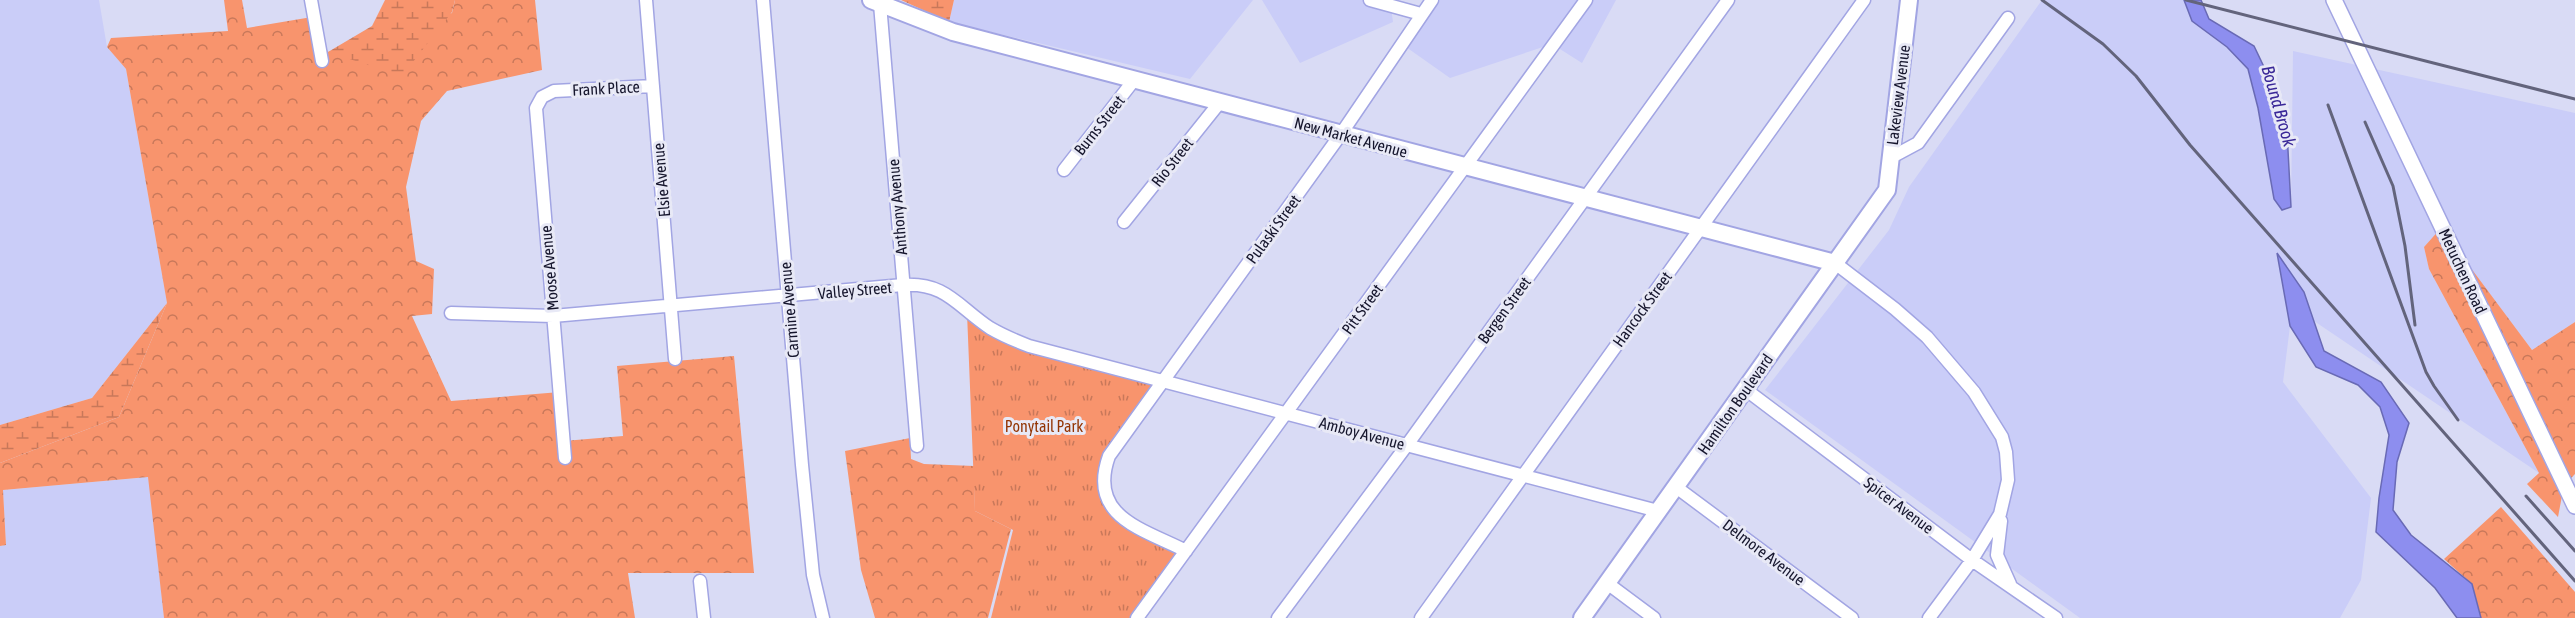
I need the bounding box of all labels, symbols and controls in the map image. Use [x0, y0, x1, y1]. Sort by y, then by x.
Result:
street label: Lakeview Avenue [1883, 44, 1913, 146]
water label: Bound Brook [2257, 63, 2301, 150]
street label: Frank Place [572, 77, 640, 99]
street label: Burns Street [1070, 91, 1128, 158]
street label: New Market Avenue [1293, 113, 1409, 161]
street label: Rio Street [1148, 134, 1197, 190]
street label: Elsie Avenue [649, 142, 673, 218]
street label: Anthony Avenue [884, 158, 911, 256]
street label: Pulaski Street [1242, 191, 1304, 267]
street label: Moose Avenue [536, 225, 562, 311]
street label: Metuchen Road [2435, 226, 2491, 316]
street label: Carmine Avenue [776, 261, 802, 359]
street label: Hancock Street [1609, 268, 1675, 350]
street label: Bergen Street [1474, 273, 1535, 347]
street label: Valley Street [817, 278, 893, 303]
street label: Pitt Street [1338, 280, 1386, 338]
street label: Hamilton Boulevard [1694, 350, 1776, 458]
street label: Amboy Avenue [1317, 413, 1407, 454]
park label: Ponytail Park [1005, 417, 1083, 436]
street label: Spicer Avenue [1860, 473, 1937, 538]
street label: Delmore Avenue [1719, 515, 1809, 589]

